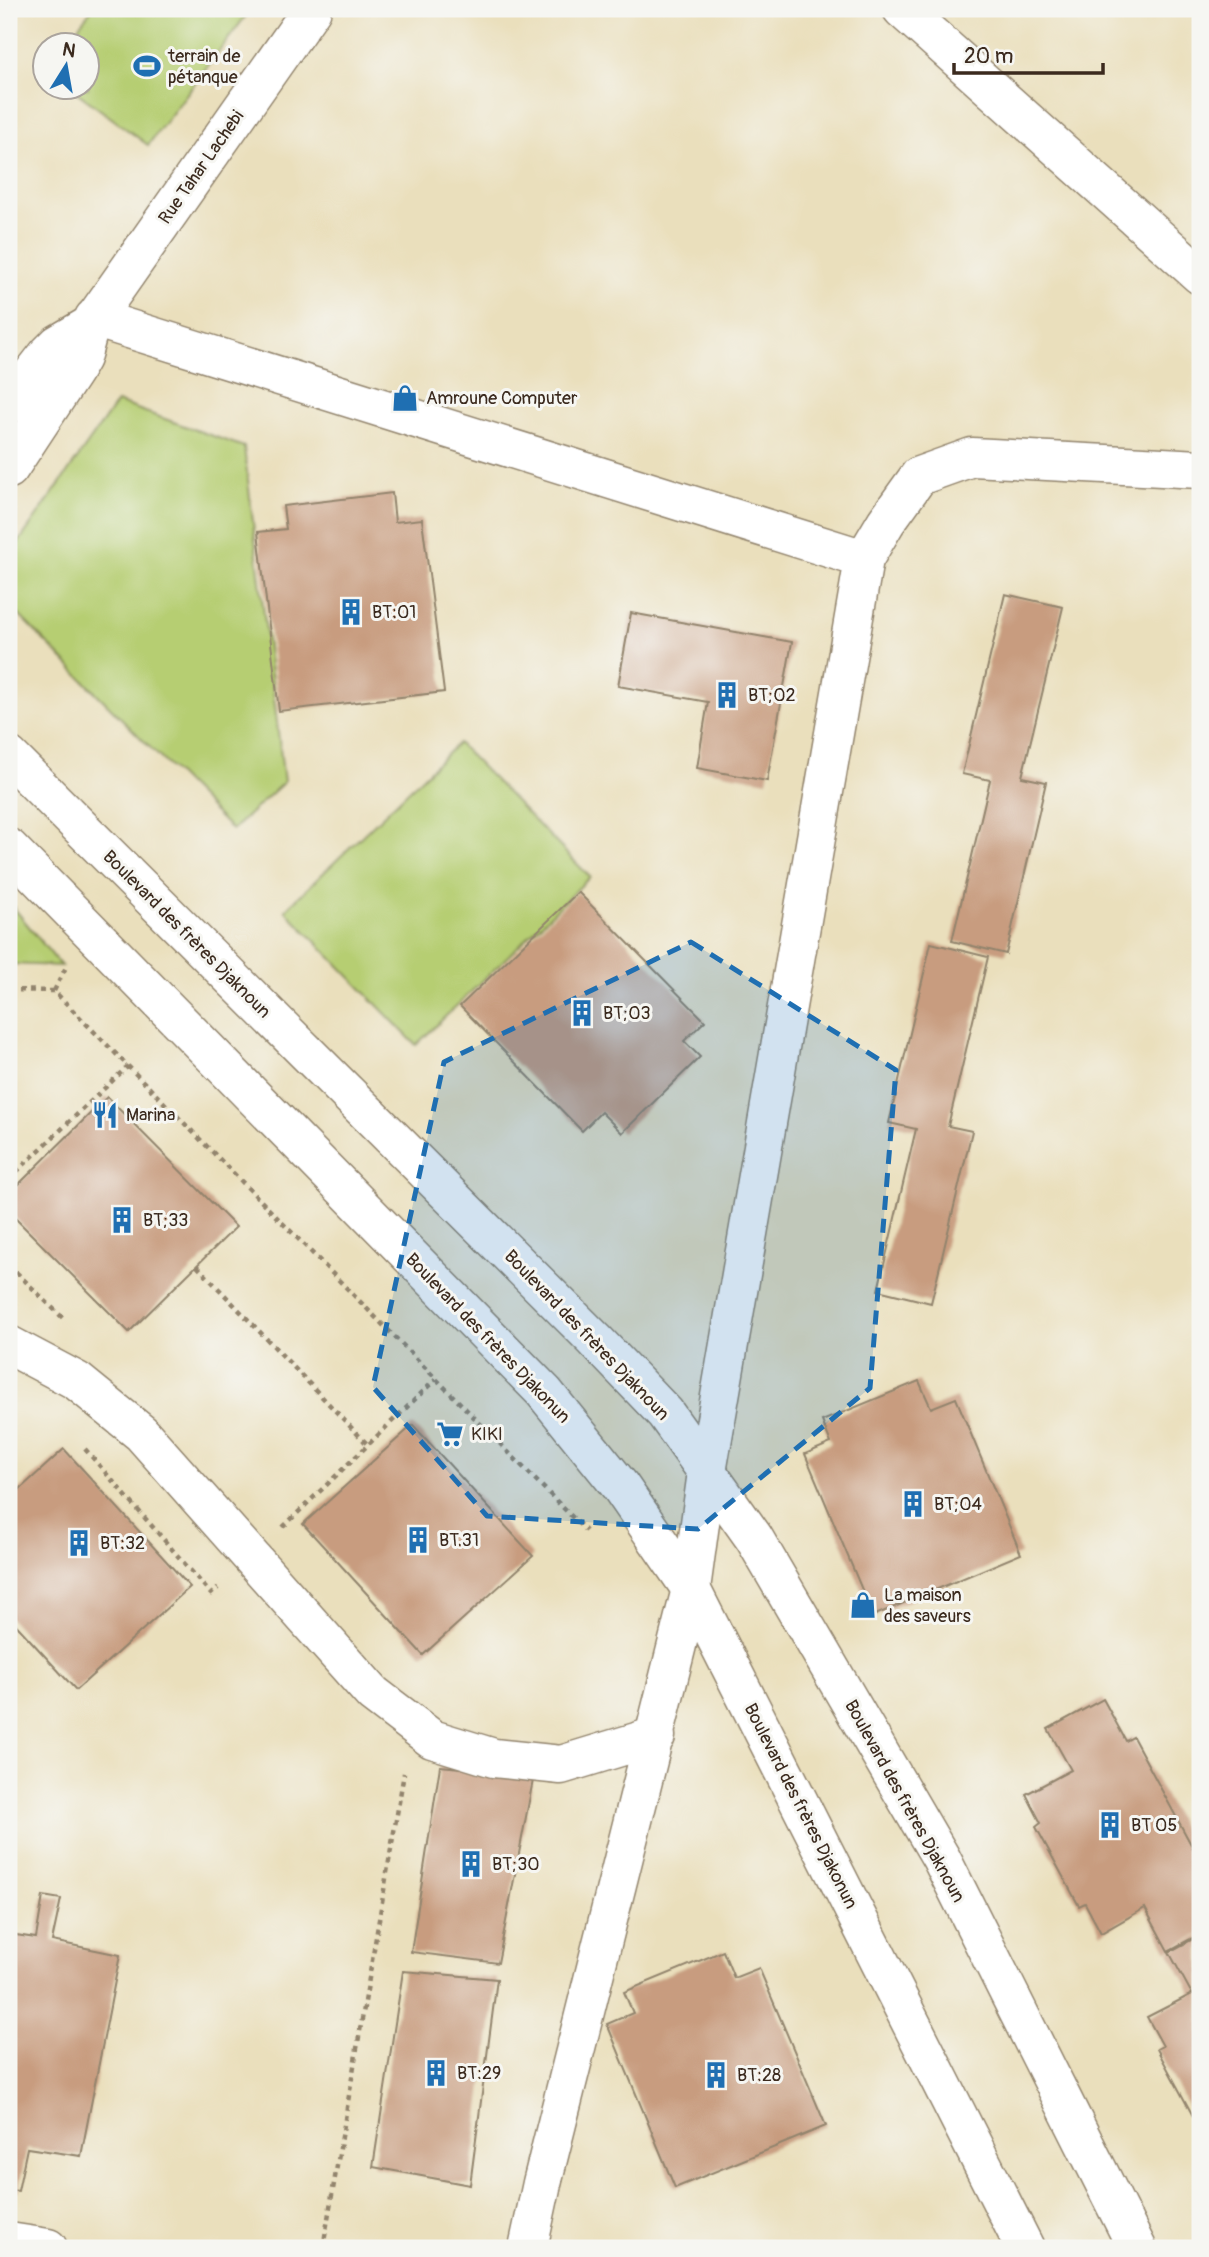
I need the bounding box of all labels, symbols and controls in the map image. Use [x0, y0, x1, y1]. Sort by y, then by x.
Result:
north arrow [32, 32, 102, 102]
scale bar [954, 32, 1102, 76]
text: N [60, 37, 78, 63]
text: 20 m [964, 43, 1013, 70]
place label: terrain de pétanque [167, 45, 240, 89]
sports icon: terrain de pétanque [132, 51, 162, 81]
street label: Rue Tahar Lachebi [154, 106, 249, 229]
shop icon: Amroune Computer [390, 383, 420, 413]
place label: Amroune Computer [426, 387, 578, 410]
building icon: BT:01 [336, 597, 366, 627]
place label: BT:01 [372, 601, 416, 624]
building icon: BT;02 [712, 680, 742, 710]
place label: BT;02 [748, 684, 796, 707]
street label: Boulevard des frères Djaknoun [98, 846, 275, 1023]
building icon: BT;03 [567, 998, 597, 1028]
place label: BT;03 [603, 1002, 651, 1025]
restaurant icon: Marina [90, 1100, 120, 1130]
place label: Marina [126, 1104, 175, 1127]
building icon: BT;33 [107, 1205, 137, 1235]
place label: BT;33 [143, 1209, 188, 1232]
street label: Boulevard des frères Djaknoun [499, 1245, 674, 1425]
street label: Boulevard des frères Djakonun [400, 1249, 575, 1428]
supermarket icon: KIKI [435, 1419, 465, 1449]
place label: KIKI [471, 1423, 503, 1446]
building icon: BT;04 [898, 1489, 928, 1519]
place label: BT;04 [934, 1493, 982, 1516]
building icon: BT.31 [403, 1525, 433, 1555]
building icon: BT:32 [64, 1528, 94, 1558]
place label: BT.31 [439, 1529, 479, 1552]
place label: BT:32 [100, 1532, 145, 1555]
place label: La maison des saveurs [884, 1584, 971, 1628]
shop icon: La maison des saveurs [848, 1590, 878, 1620]
street label: Boulevard des frères Djaknoun [839, 1696, 970, 1907]
street label: Boulevard des frères Djakonun [739, 1700, 862, 1913]
building icon: BT 05 [1095, 1810, 1125, 1840]
place label: BT 05 [1131, 1814, 1177, 1837]
building icon: BT;30 [456, 1849, 486, 1879]
place label: BT;30 [492, 1853, 540, 1876]
building icon: BT:29 [421, 2058, 451, 2088]
building icon: BT:28 [701, 2060, 731, 2090]
place label: BT:29 [457, 2062, 501, 2085]
place label: BT:28 [737, 2064, 781, 2087]

